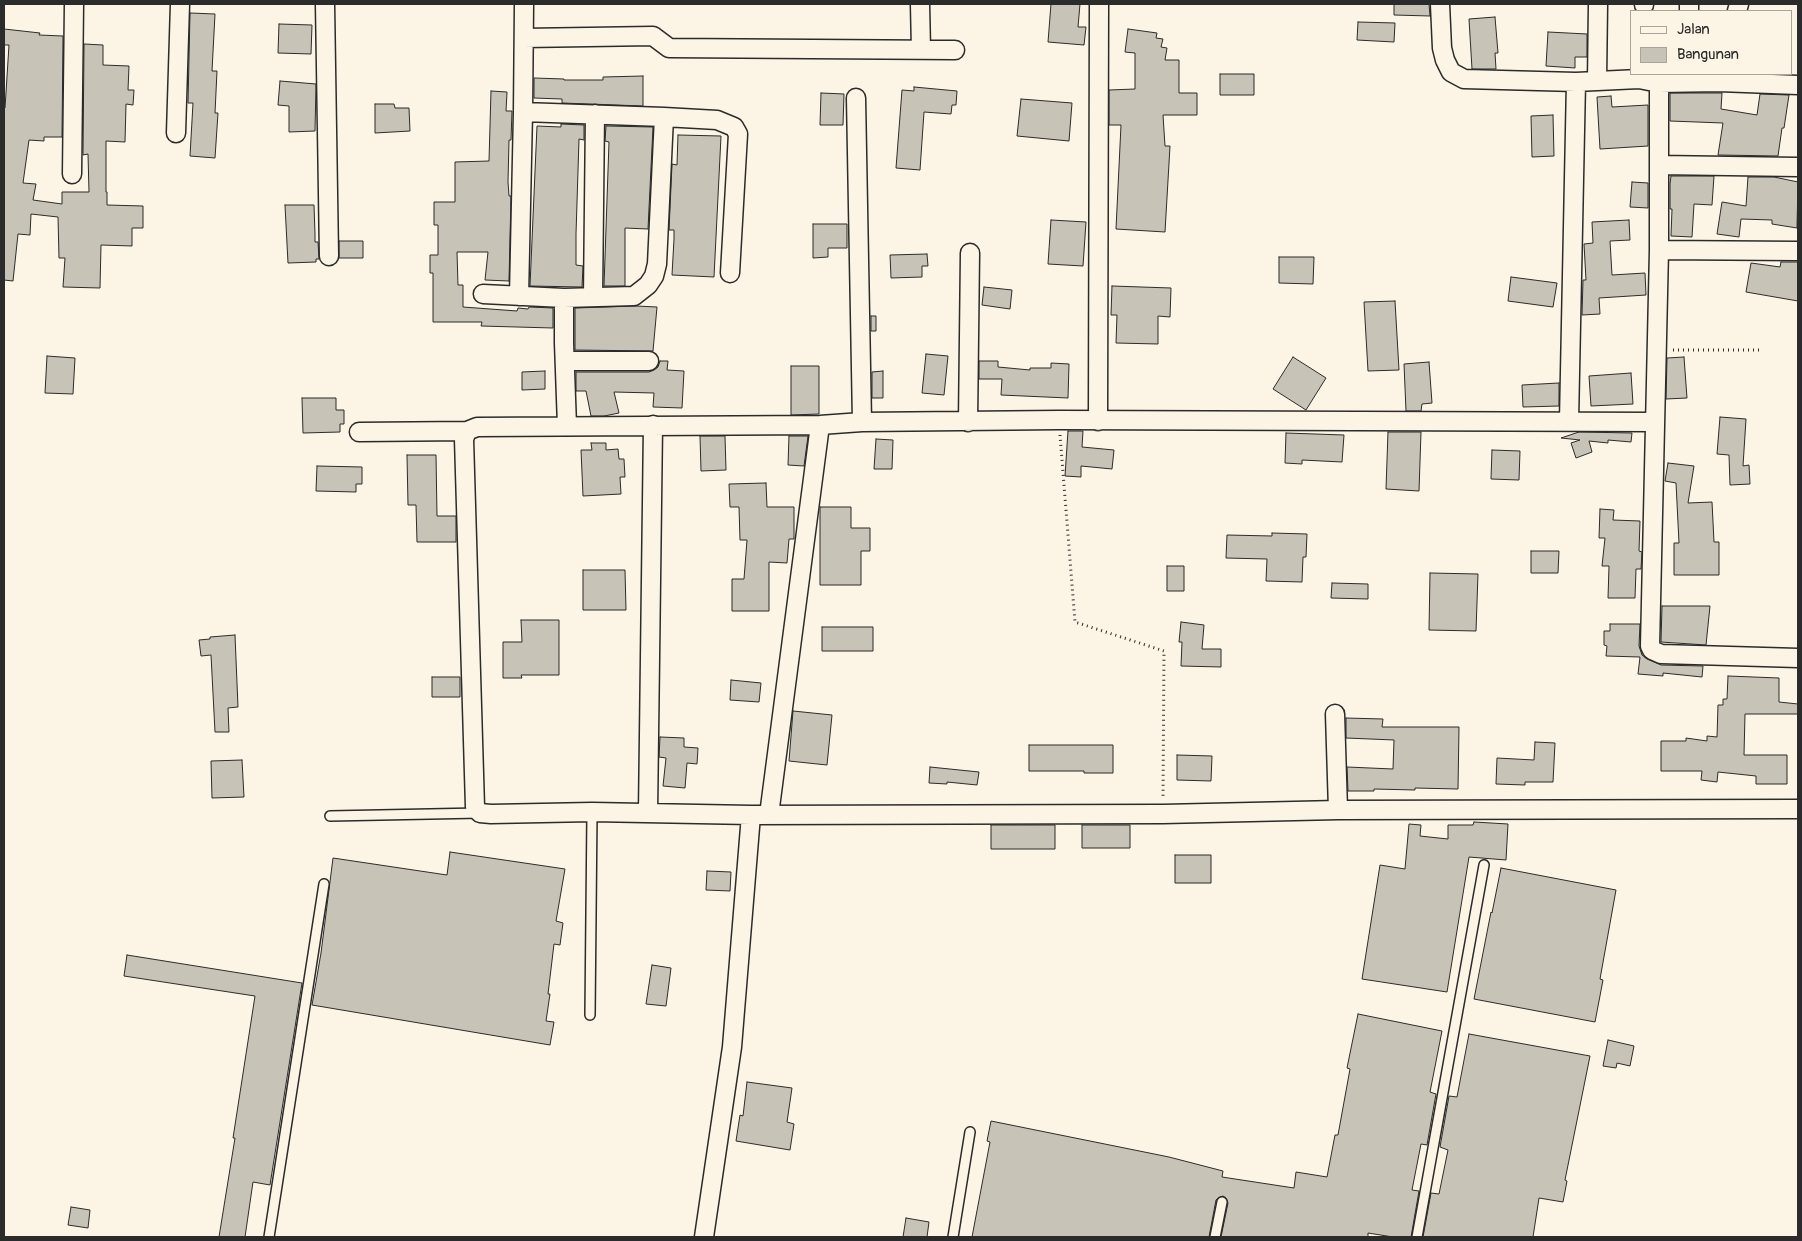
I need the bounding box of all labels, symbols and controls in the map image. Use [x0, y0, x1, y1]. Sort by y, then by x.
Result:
legend [1630, 10, 1792, 75]
text: Jalan [1677, 20, 1710, 39]
text: Bangunan [1677, 45, 1739, 64]

